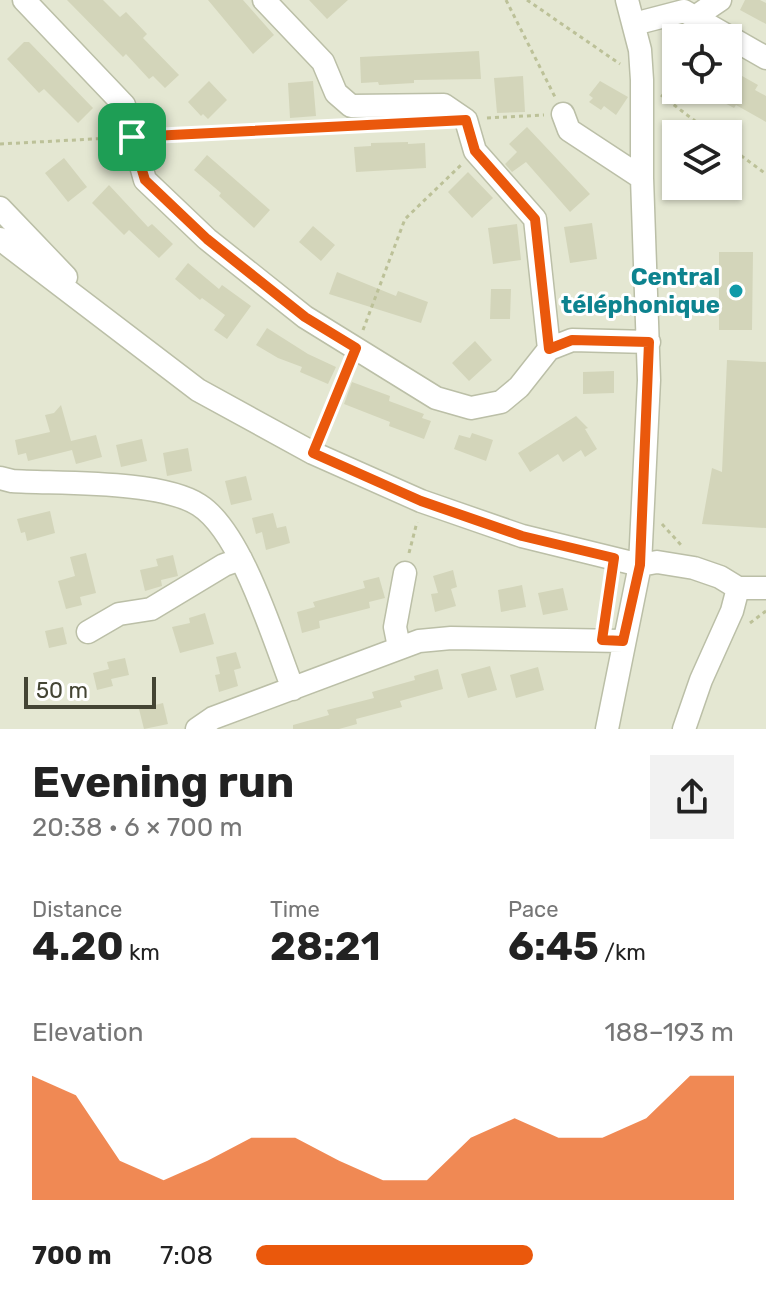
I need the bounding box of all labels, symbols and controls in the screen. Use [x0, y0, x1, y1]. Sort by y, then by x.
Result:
map controls [662, 24, 742, 200]
button: locate [662, 24, 742, 104]
pin [98, 103, 166, 171]
icon: arrive [110, 115, 154, 159]
button: layers [662, 120, 742, 200]
place label: Central téléphonique [561, 263, 720, 319]
marker: Central téléphonique [727, 282, 745, 300]
scale bar [24, 673, 156, 709]
text: 50 m [36, 677, 88, 704]
button: share [650, 755, 734, 839]
text: Evening run [32, 756, 294, 808]
text: 20:38 · 6 × 700 m [32, 812, 243, 843]
text: Distance [32, 896, 122, 923]
text: Time [270, 896, 320, 923]
text: Pace [508, 896, 559, 923]
text: 4.20 [32, 923, 124, 970]
text: 28:21 [270, 923, 381, 970]
text: 6:45 [508, 923, 599, 970]
text: km [124, 939, 160, 966]
text: /km [599, 939, 646, 966]
text: Elevation [32, 1017, 143, 1048]
text: 188–193 m [605, 1017, 734, 1048]
text: 700 m [32, 1240, 112, 1271]
text: 7:08 [160, 1240, 213, 1271]

